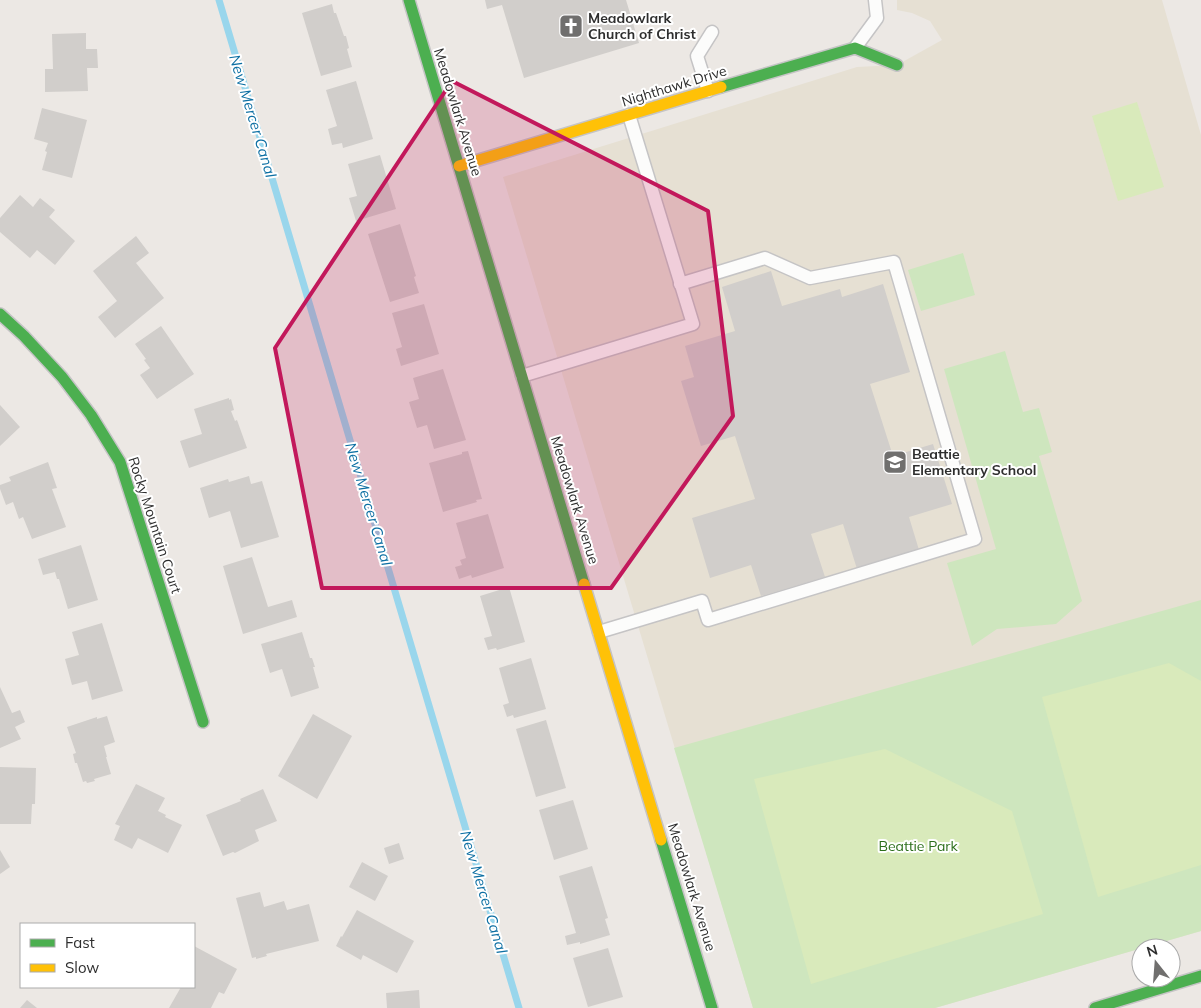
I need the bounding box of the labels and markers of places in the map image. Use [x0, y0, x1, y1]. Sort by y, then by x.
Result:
place label: Meadowlark Church of Christ [588, 9, 696, 43]
church icon: Meadowlark Church of Christ [558, 13, 584, 39]
place label: Beattie Elementary School [912, 445, 1036, 479]
school or university icon: Beattie Elementary School [882, 449, 908, 475]

